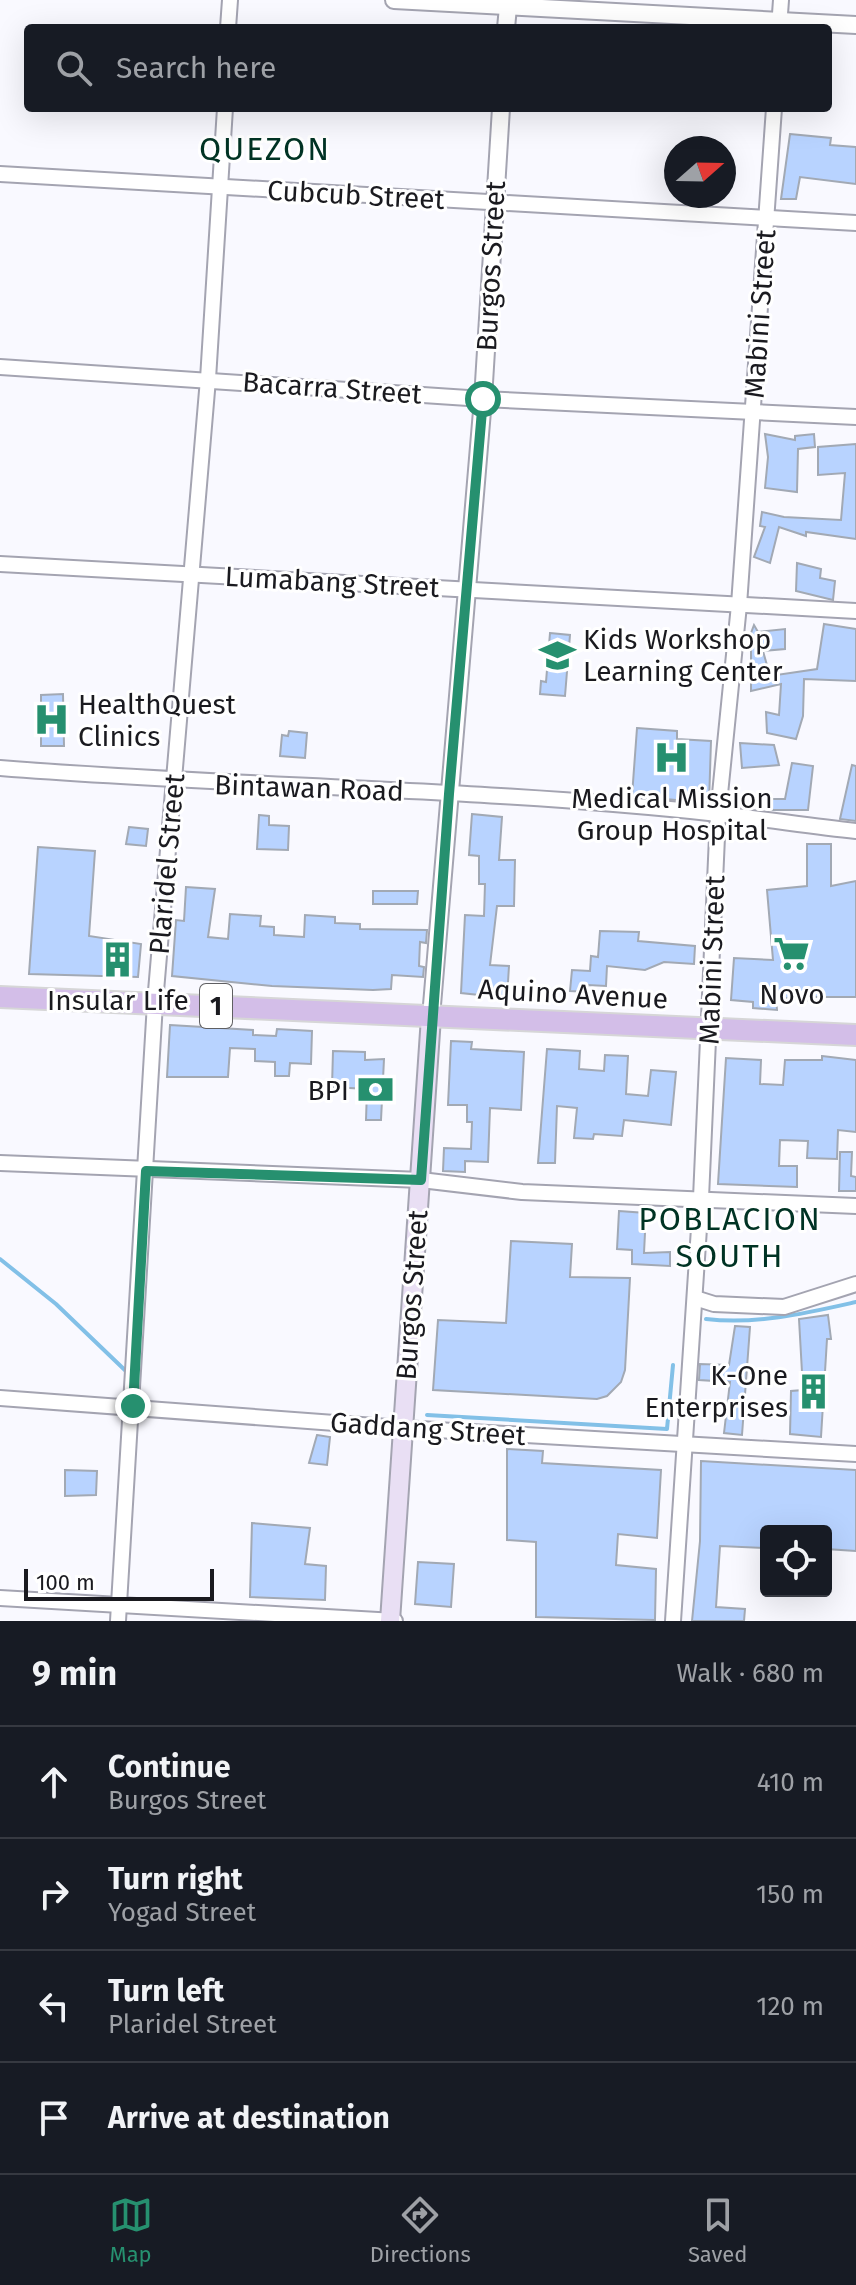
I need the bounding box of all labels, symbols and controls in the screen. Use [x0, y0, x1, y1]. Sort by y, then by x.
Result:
search box [24, 24, 832, 112]
icon: search [52, 46, 96, 90]
text: Search here [116, 50, 276, 86]
district label: QUEZON [199, 130, 331, 168]
north arrow [664, 136, 736, 208]
street label: Cubcub Street [266, 174, 446, 216]
street label: Burgos Street [470, 179, 512, 352]
street label: Mabini Street [738, 228, 782, 400]
street label: Bacarra Street [241, 365, 424, 411]
route start [465, 381, 501, 417]
street label: Lumabang Street [224, 560, 441, 604]
place label: Kids Workshop Learning Center [583, 623, 783, 688]
school or university icon: Kids Workshop Learning Center [538, 636, 576, 674]
place label: HealthQuest Clinics [78, 688, 237, 753]
hospital icon: HealthQuest Clinics [33, 701, 71, 739]
hospital icon: Medical Mission Group Hospital [653, 739, 691, 777]
street label: Bintawan Road [214, 768, 404, 808]
street label: Plaridel Street [143, 771, 191, 956]
place label: Medical Mission Group Hospital [571, 782, 773, 847]
street label: Mabini Street [693, 874, 731, 1045]
supermarket icon: Novo [773, 935, 811, 973]
building icon: Insular Life [99, 941, 137, 979]
street label: Aquino Avenue [477, 973, 669, 1015]
place label: Novo [759, 978, 825, 1011]
place label: Insular Life [47, 984, 189, 1017]
road number: 1 [200, 984, 232, 1028]
bank icon: BPI [356, 1071, 394, 1109]
place label: BPI [307, 1074, 349, 1107]
district label: POBLACION SOUTH [638, 1200, 822, 1275]
street label: Burgos Street [390, 1208, 434, 1381]
place label: K-One Enterprises [644, 1359, 788, 1424]
building icon: K-One Enterprises [795, 1372, 833, 1410]
route end [115, 1388, 151, 1424]
street label: Gaddang Street [329, 1406, 528, 1452]
map controls [760, 1525, 832, 1597]
button: locate [760, 1525, 832, 1597]
scale bar [24, 1565, 214, 1601]
text: 100 m [36, 1569, 95, 1596]
text: 9 min [32, 1653, 117, 1694]
text: Walk · 680 m [677, 1658, 824, 1689]
text: Continue [108, 1749, 231, 1785]
icon: ahead [32, 1760, 76, 1804]
text: 410 m [757, 1767, 824, 1798]
text: Burgos Street [108, 1785, 266, 1816]
text: Turn right [108, 1861, 243, 1897]
icon: right [32, 1872, 76, 1916]
text: 150 m [756, 1879, 824, 1910]
text: Yogad Street [108, 1897, 256, 1928]
text: Turn left [108, 1973, 224, 2009]
icon: left [32, 1984, 76, 2028]
text: 120 m [756, 1991, 824, 2022]
text: Plaridel Street [108, 2009, 277, 2040]
icon: arrive [32, 2096, 76, 2140]
text: Arrive at destination [108, 2100, 390, 2136]
tab: Map [109, 2193, 153, 2268]
tab: Directions [370, 2193, 471, 2268]
tab: Saved [688, 2193, 747, 2268]

